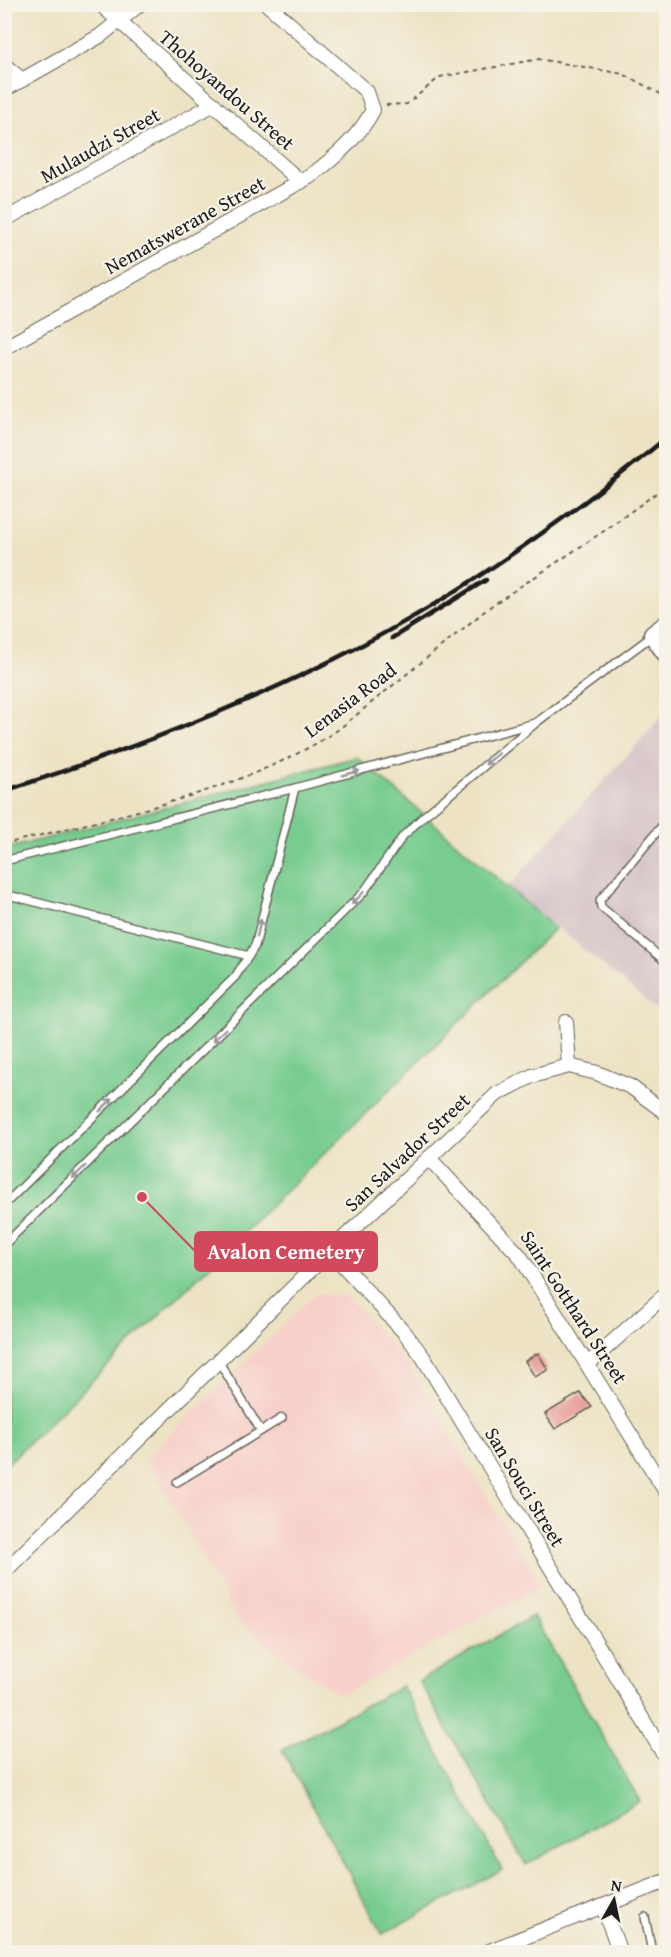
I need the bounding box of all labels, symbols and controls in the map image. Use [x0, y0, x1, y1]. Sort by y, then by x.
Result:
street label: Thohoyandou Street [153, 23, 301, 157]
street label: Mulaudzi Street [34, 100, 165, 190]
street label: Nematswerane Street [99, 168, 270, 281]
street label: Lenasia Road [297, 655, 402, 744]
one-way arrow [485, 752, 500, 766]
one-way arrow [341, 767, 360, 778]
one-way arrow [350, 891, 365, 906]
one-way arrow [254, 919, 266, 938]
one-way arrow [211, 1028, 226, 1042]
street label: San Salvador Street [337, 1086, 476, 1218]
one-way arrow [98, 1097, 113, 1112]
one-way arrow [72, 1164, 87, 1179]
street label: Saint Gotthard Street [514, 1224, 635, 1389]
callout: Avalon Cemetery [195, 1232, 377, 1271]
text: Avalon Cemetery [207, 1236, 365, 1267]
street label: San Souci Street [478, 1421, 573, 1552]
north arrow [584, 1870, 644, 1930]
text: N [609, 1872, 624, 1898]

